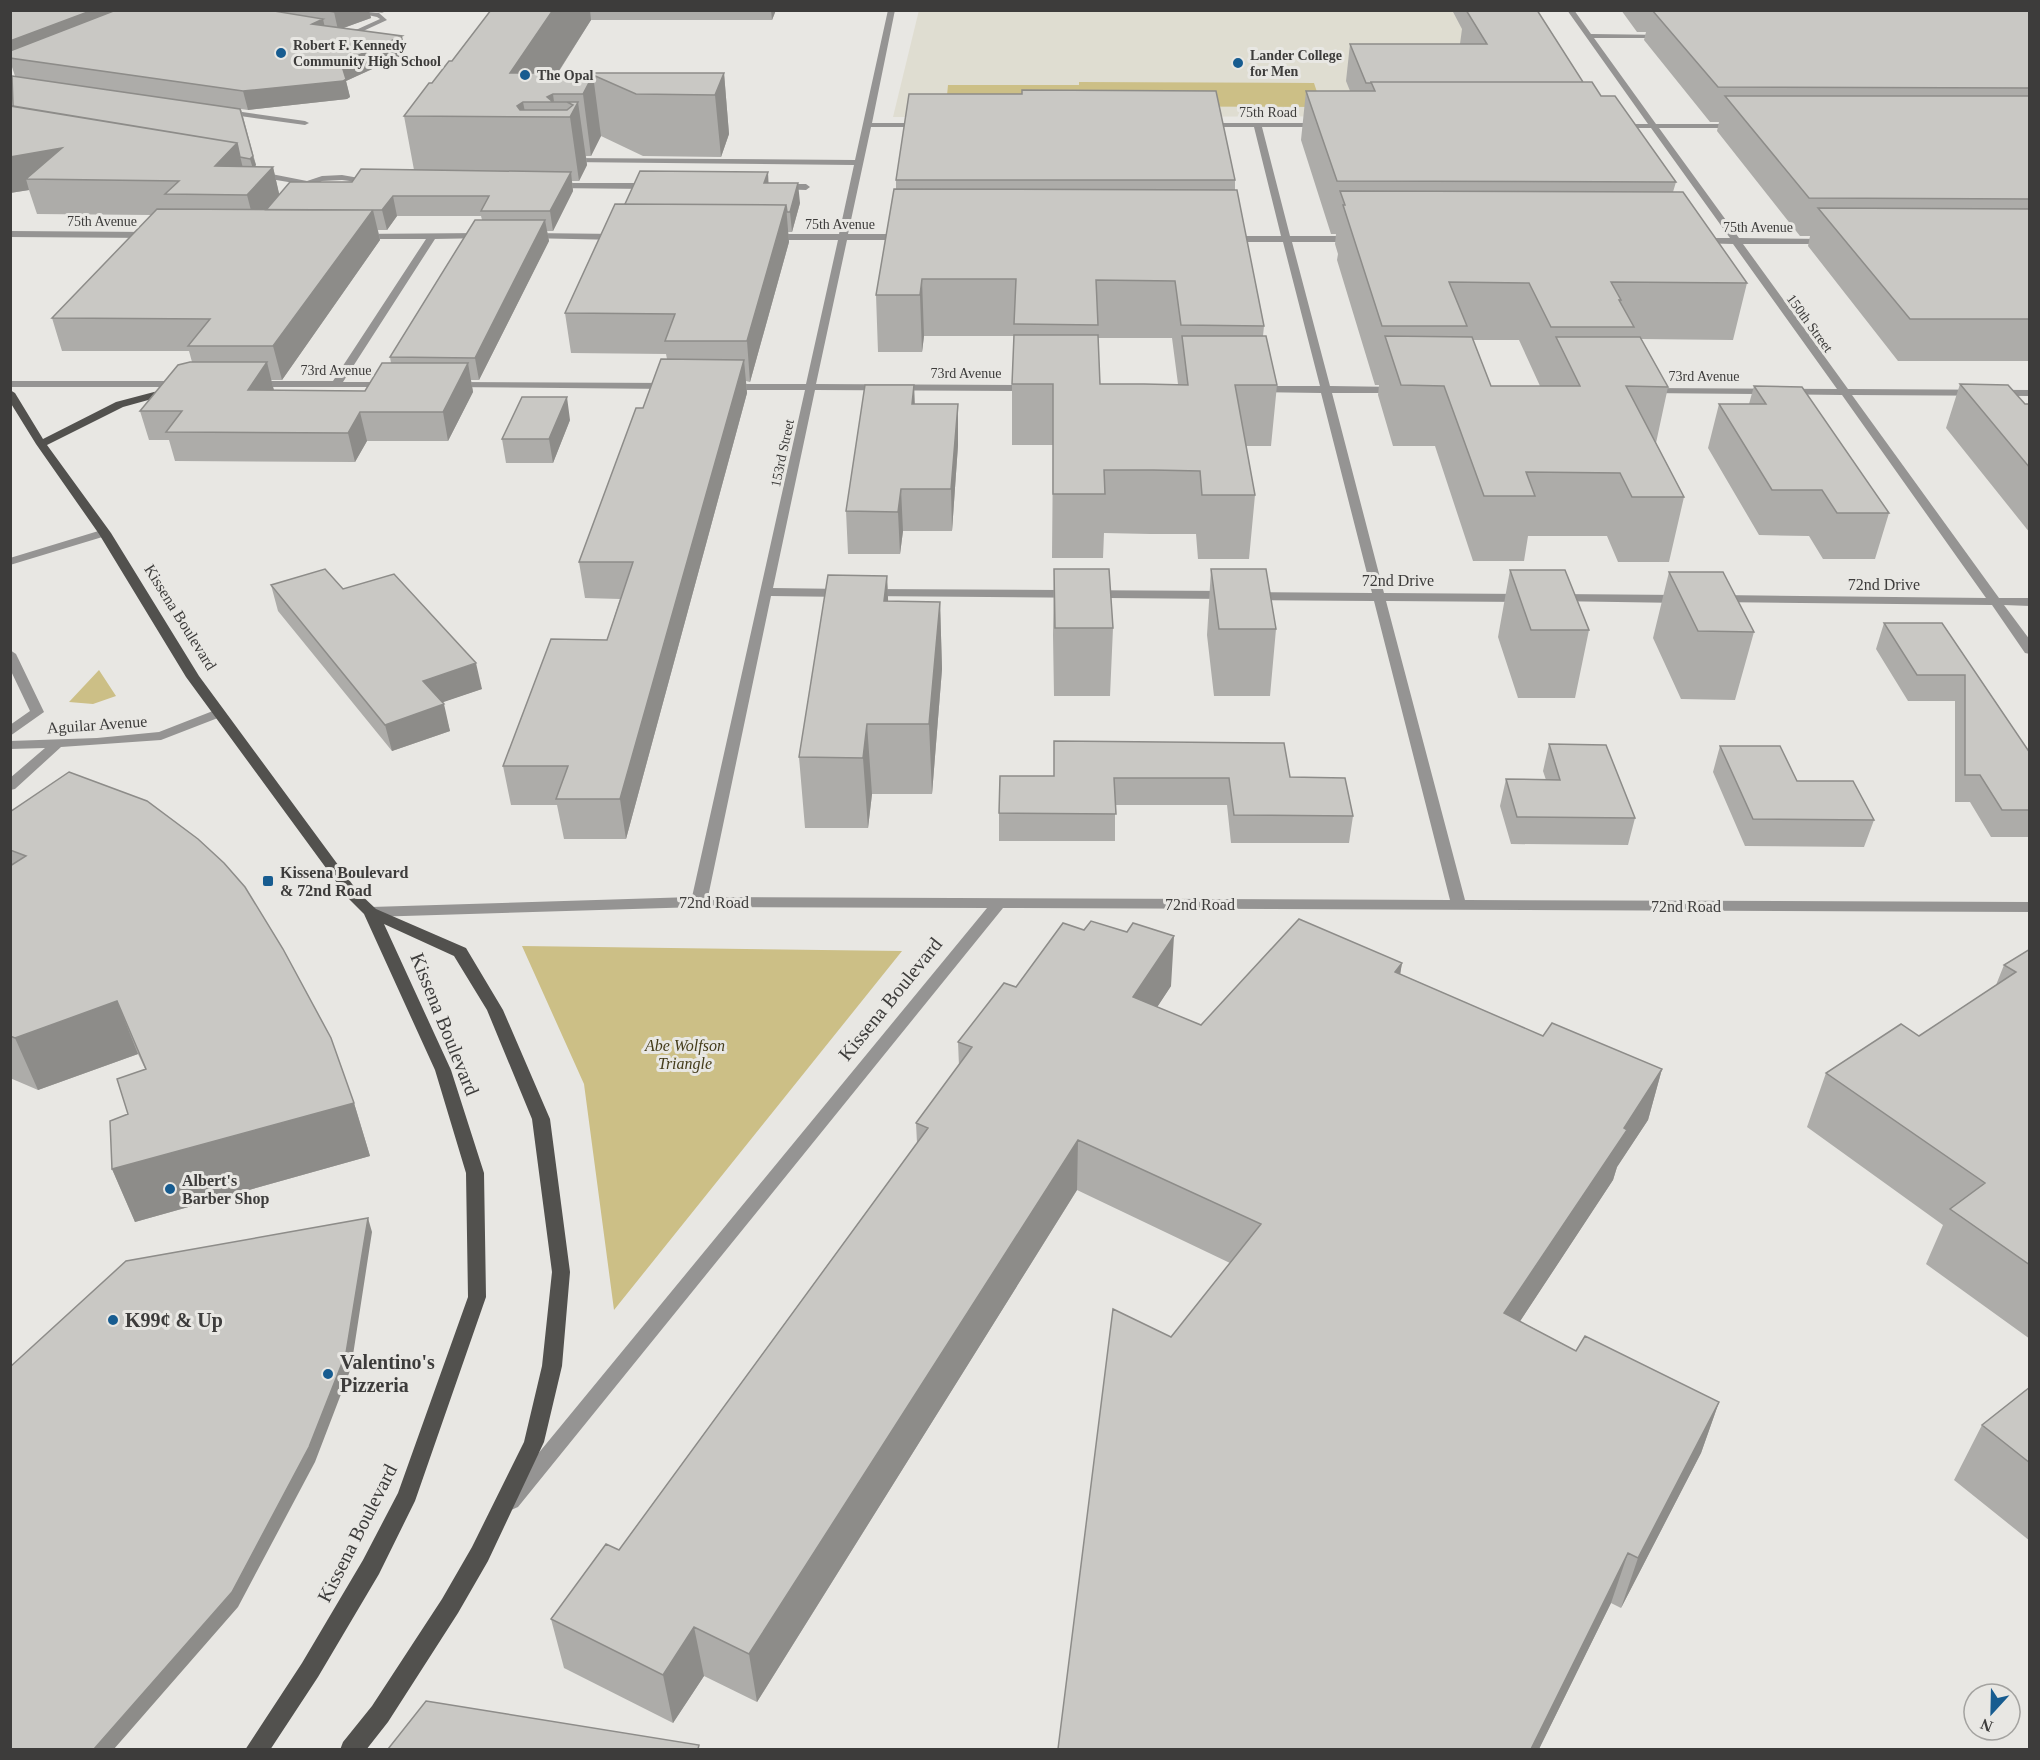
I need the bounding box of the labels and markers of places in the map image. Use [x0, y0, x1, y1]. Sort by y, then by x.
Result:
place label: Robert F. Kennedy Community High School [293, 38, 441, 69]
marker: Robert F. Kennedy Community High School [274, 46, 288, 60]
place label: Lander College for Men [1250, 48, 1342, 79]
marker: Lander College for Men [1231, 56, 1245, 70]
marker: The Opal [518, 68, 532, 82]
place label: The Opal [537, 68, 594, 83]
place label: Kissena Boulevard & 72nd Road [280, 864, 409, 899]
marker: Kissena Boulevard & 72nd Road [261, 874, 275, 888]
place label: Albert's Barber Shop [182, 1172, 269, 1208]
marker: Albert's Barber Shop [163, 1182, 177, 1196]
place label: K99¢ & Up [125, 1309, 223, 1332]
marker: K99¢ & Up [106, 1313, 120, 1327]
place label: Valentino's Pizzeria [340, 1351, 435, 1396]
marker: Valentino's Pizzeria [321, 1367, 335, 1381]

